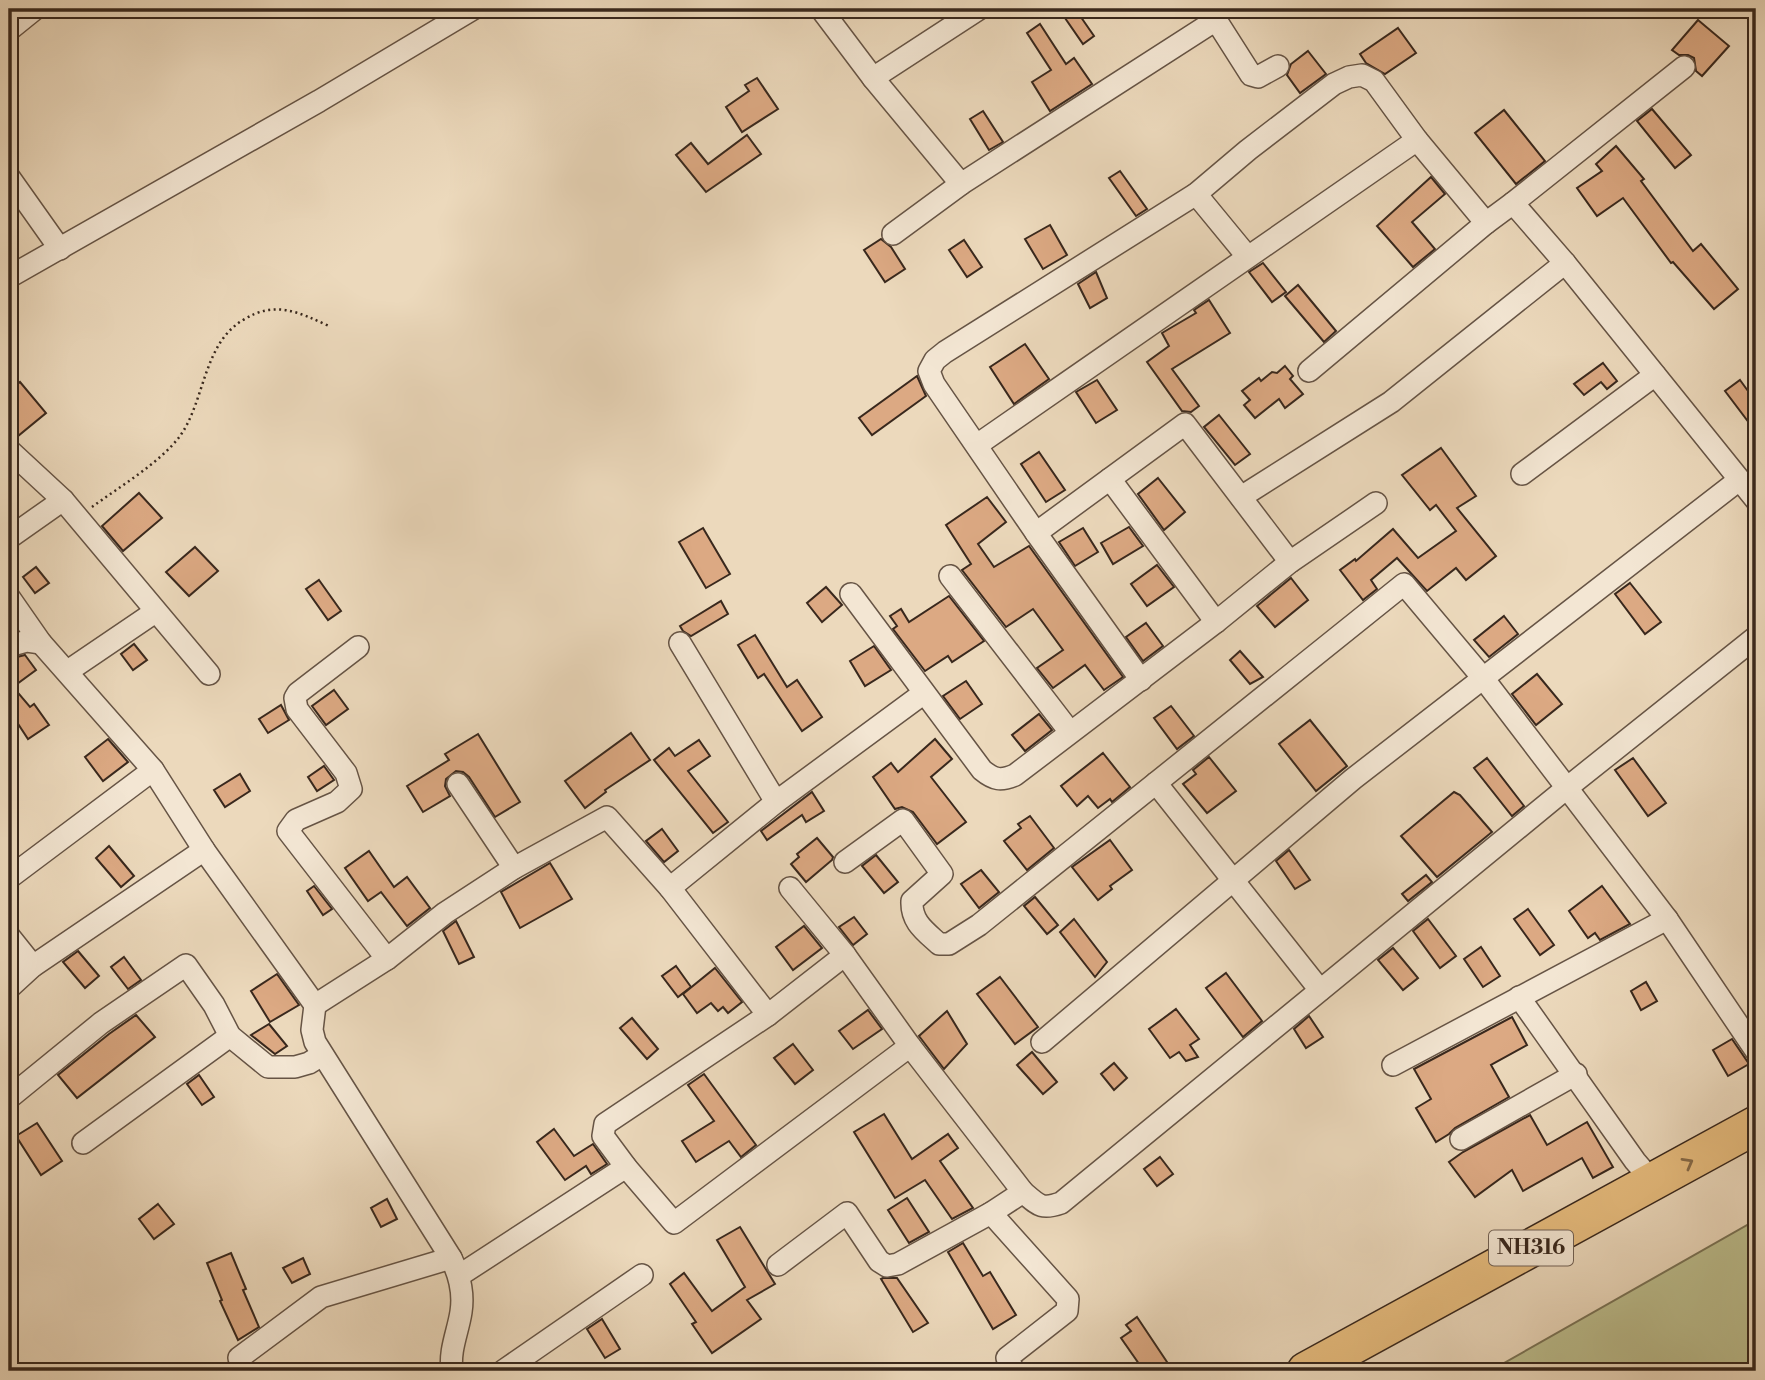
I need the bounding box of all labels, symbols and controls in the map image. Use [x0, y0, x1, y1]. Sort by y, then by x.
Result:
one-way arrow [1681, 1158, 1694, 1171]
road number: NH316 [1489, 1230, 1573, 1266]

